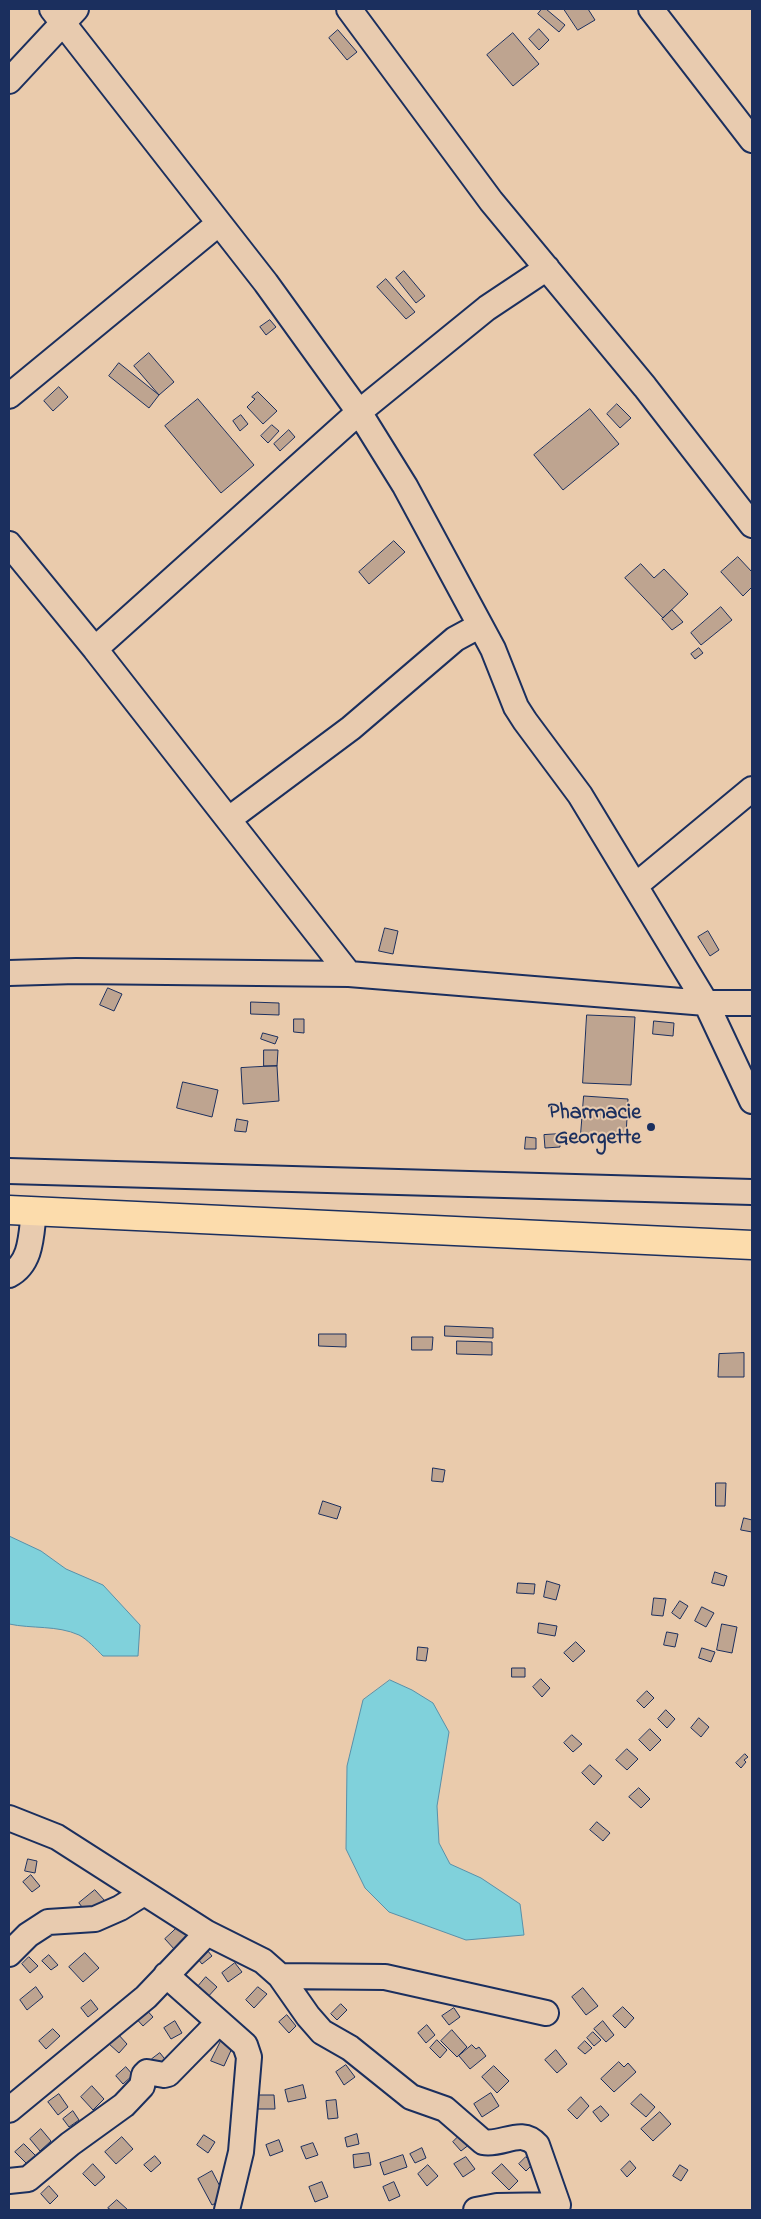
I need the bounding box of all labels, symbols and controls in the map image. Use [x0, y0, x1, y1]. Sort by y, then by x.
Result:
place label: Pharmacie Georgette [548, 1101, 641, 1152]
marker: Pharmacie Georgette [645, 1121, 657, 1133]

